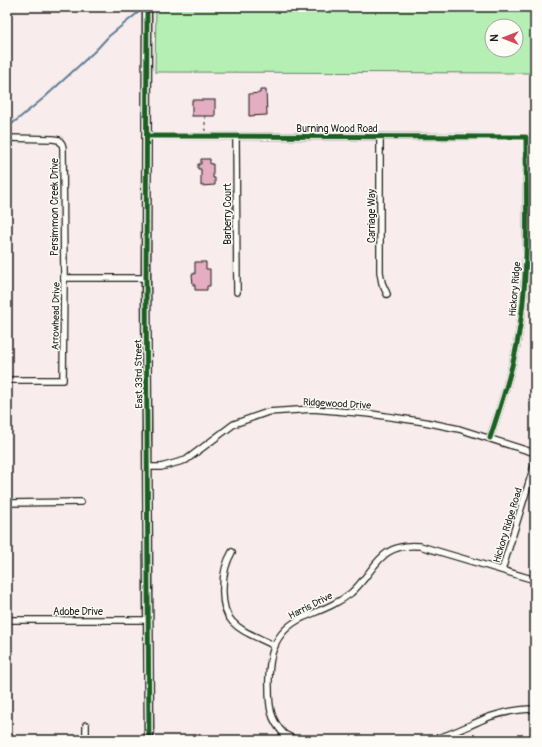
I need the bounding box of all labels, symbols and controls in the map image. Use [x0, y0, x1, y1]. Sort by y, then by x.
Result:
north arrow [484, 18, 524, 58]
text: N [488, 34, 501, 42]
street label: Burning Wood Road [296, 123, 378, 135]
street label: Persimmon Creek Drive [49, 158, 61, 256]
street label: Barberry Court [222, 182, 234, 245]
street label: Carriage Way [366, 188, 378, 243]
street label: Hickory Ridge [507, 261, 523, 317]
street label: Arrowhead Drive [49, 282, 63, 350]
street label: East 33rd Street [132, 338, 146, 409]
street label: Ridgewood Drive [303, 396, 371, 412]
street label: Hickory Ridge Road [491, 486, 525, 564]
street label: Harris Drive [286, 590, 335, 622]
street label: Adobe Drive [53, 606, 103, 618]

